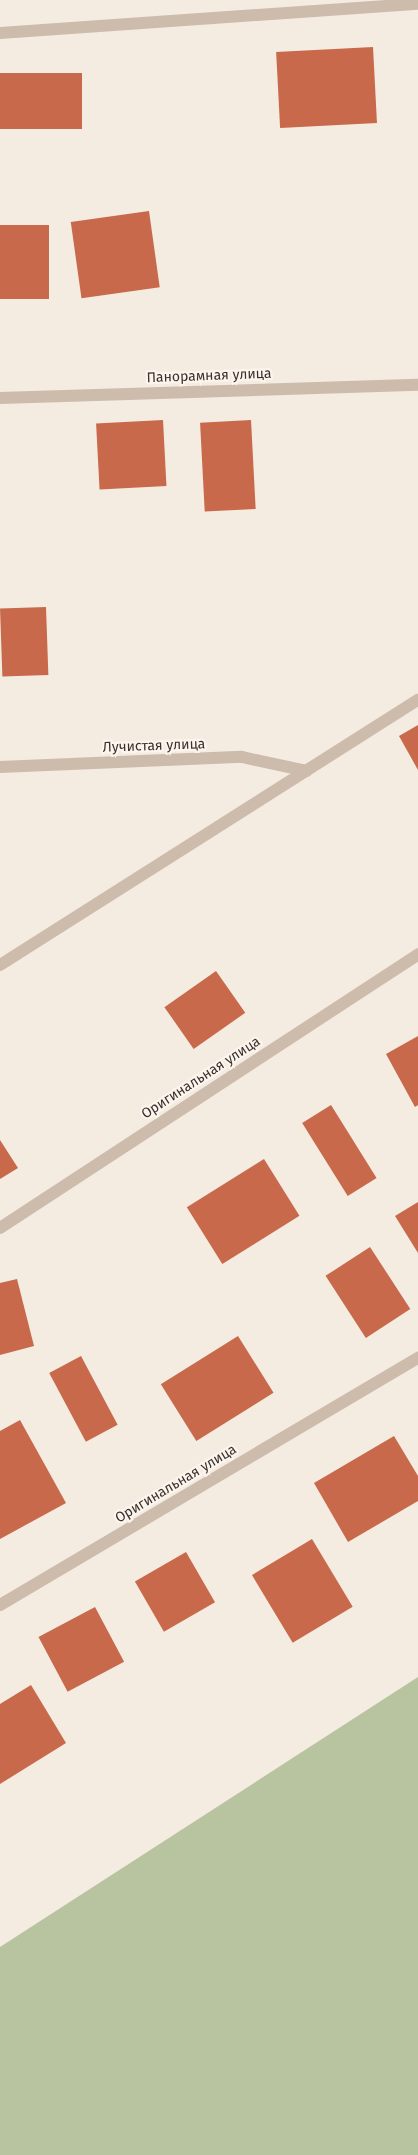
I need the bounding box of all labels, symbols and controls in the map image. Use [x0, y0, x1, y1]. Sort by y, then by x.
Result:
street label: Панорамная улица [146, 365, 272, 387]
street label: Лучистая улица [102, 736, 206, 756]
street label: Оригинальная улица [138, 1033, 264, 1123]
street label: Оригинальная улица [112, 1441, 240, 1527]

